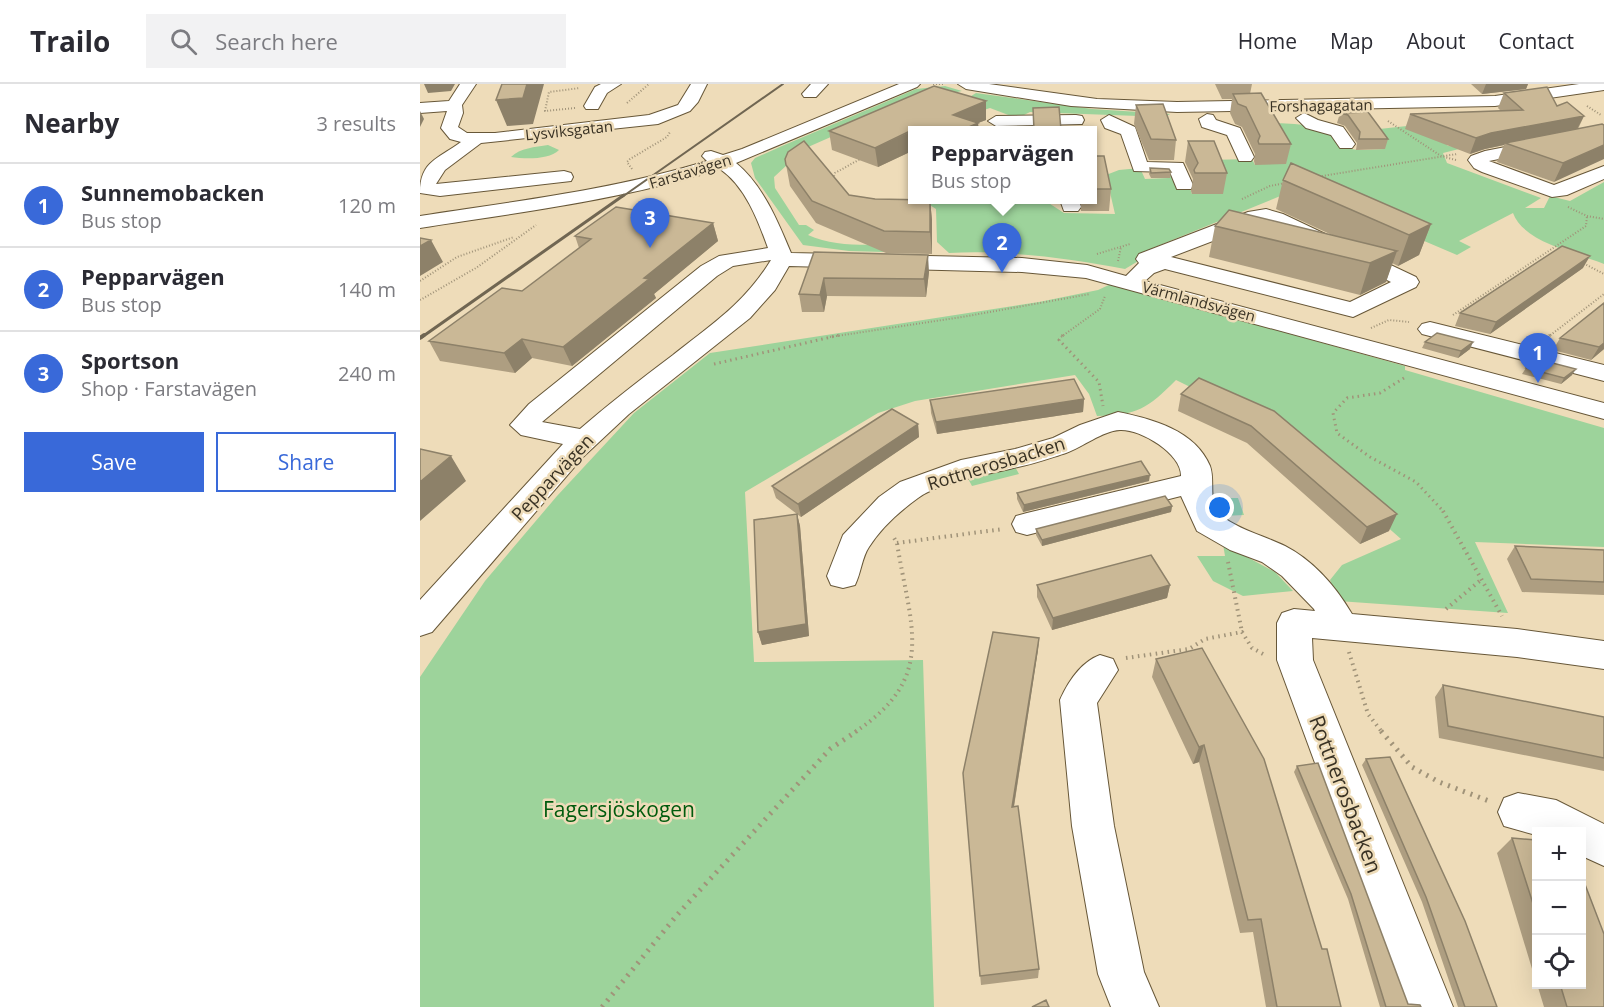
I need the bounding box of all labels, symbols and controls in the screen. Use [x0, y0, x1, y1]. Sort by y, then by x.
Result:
search box [146, 14, 566, 68]
text: Trailo [30, 22, 110, 60]
icon: search [167, 25, 200, 58]
text: Search here [215, 26, 338, 56]
text: Home [1238, 27, 1297, 55]
text: Map [1330, 27, 1373, 55]
text: About [1406, 27, 1466, 55]
text: Contact [1499, 27, 1574, 55]
street label: Forshagagatan [1269, 94, 1373, 116]
text: Nearby [24, 105, 119, 141]
text: 3 results [316, 110, 396, 137]
street label: Lysviksgatan [524, 115, 614, 145]
popup [908, 126, 1097, 204]
text: Pepparvägen [931, 137, 1074, 167]
street label: Farstavägen [647, 149, 733, 193]
text: Bus stop [931, 167, 1012, 194]
text: Sunnemobacken [81, 177, 264, 207]
text: 1 [38, 192, 49, 219]
text: 120 m [338, 192, 396, 219]
pin: 3 [630, 198, 670, 248]
text: Bus stop [81, 207, 162, 234]
pin: 2 [982, 224, 1022, 273]
text: Pepparvägen [81, 261, 225, 291]
text: 2 [38, 276, 49, 303]
text: 140 m [338, 276, 396, 303]
street label: Värmlandsvägen [1140, 276, 1258, 326]
text: Bus stop [81, 291, 162, 318]
pin: 1 [1518, 334, 1558, 383]
text: Sportson [81, 345, 179, 375]
text: 3 [38, 360, 49, 387]
text: 240 m [338, 360, 396, 387]
text: Shop · Farstavägen [81, 375, 257, 402]
street label: Pepparvägen [506, 429, 598, 525]
street label: Rottnerosbacken [924, 431, 1068, 495]
button: Save [24, 432, 204, 492]
button: Share [216, 432, 396, 492]
your location [1205, 493, 1234, 522]
street label: Rottnerosbacken [1303, 711, 1389, 877]
park label: Fagersjöskogen [543, 795, 695, 823]
map controls [1532, 827, 1586, 989]
button: + [1532, 827, 1586, 881]
button: − [1532, 881, 1586, 935]
button: locate [1532, 935, 1586, 989]

